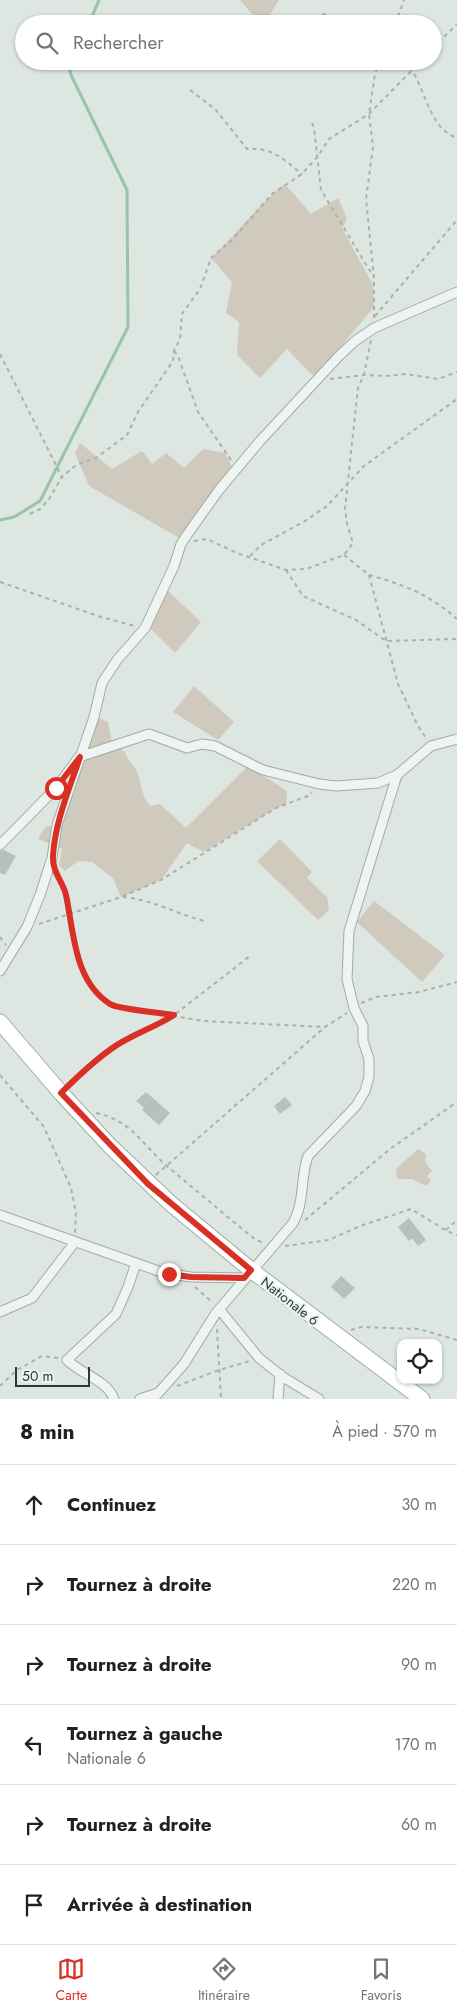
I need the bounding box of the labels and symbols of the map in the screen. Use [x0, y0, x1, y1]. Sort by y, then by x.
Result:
route start [45, 777, 68, 800]
route end [158, 1263, 181, 1286]
street label: Nationale 6 [257, 1272, 323, 1330]
scale bar [15, 1364, 90, 1387]

